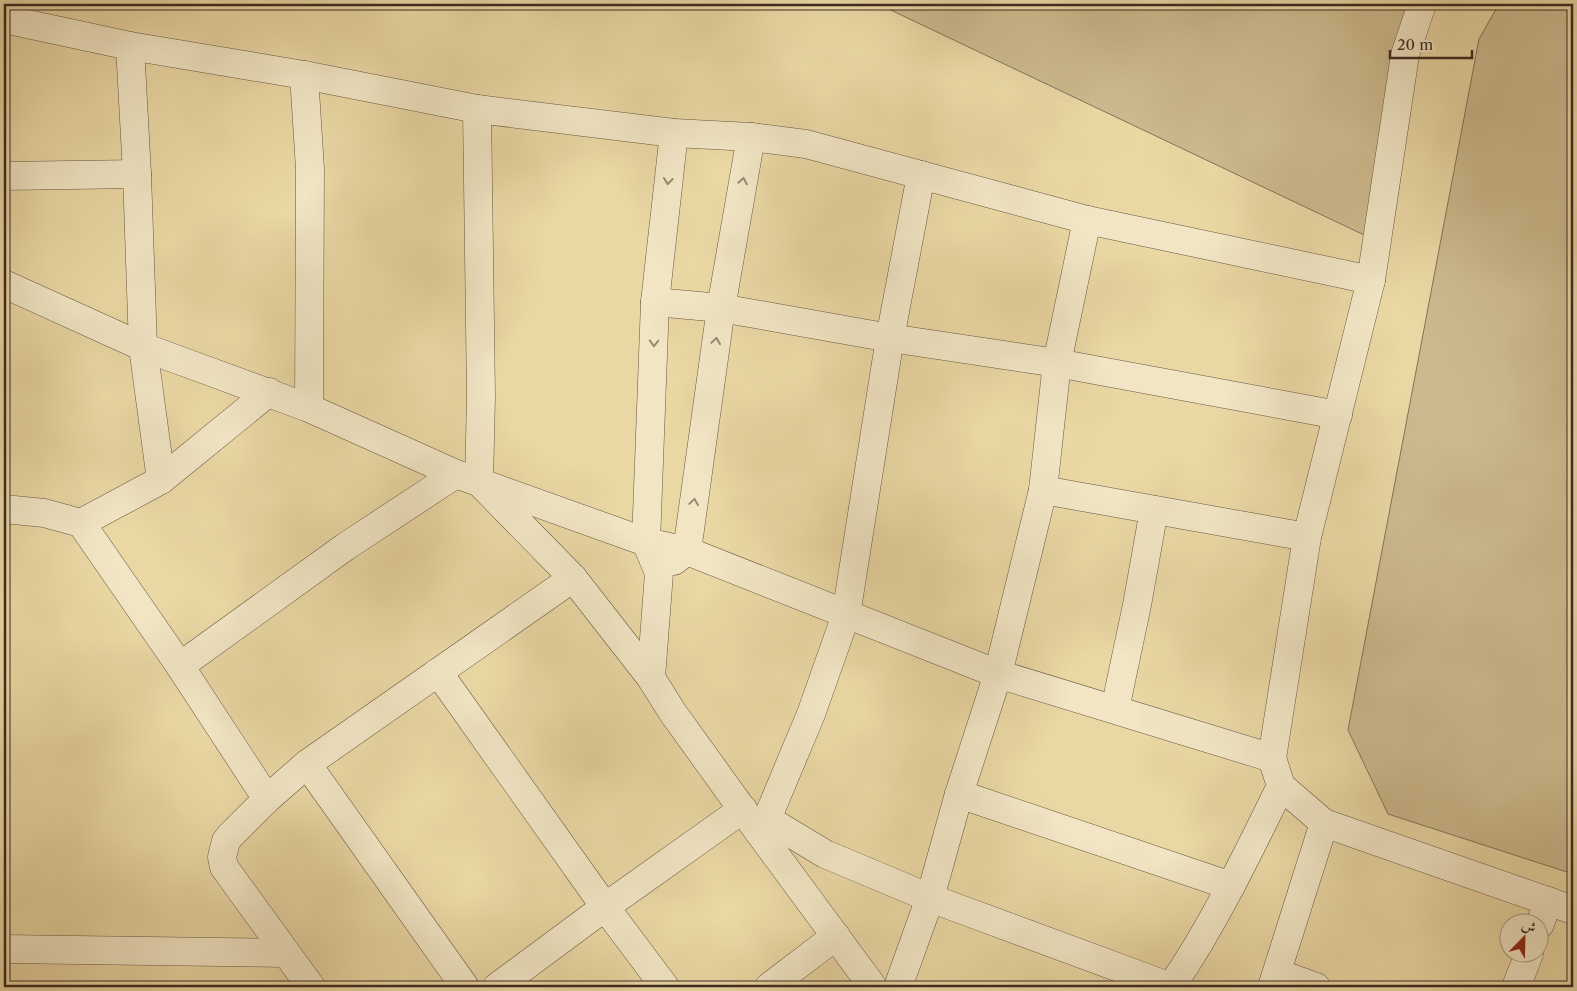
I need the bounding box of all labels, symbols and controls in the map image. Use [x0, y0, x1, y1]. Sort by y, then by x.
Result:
scale bar [1390, 28, 1472, 60]
text: 20 m [1397, 35, 1433, 54]
one-way arrow [737, 177, 747, 186]
one-way arrow [663, 178, 674, 186]
one-way arrow [710, 337, 721, 345]
one-way arrow [648, 339, 659, 347]
one-way arrow [688, 498, 699, 506]
north arrow [1500, 914, 1550, 964]
text: ش [1519, 915, 1539, 937]

